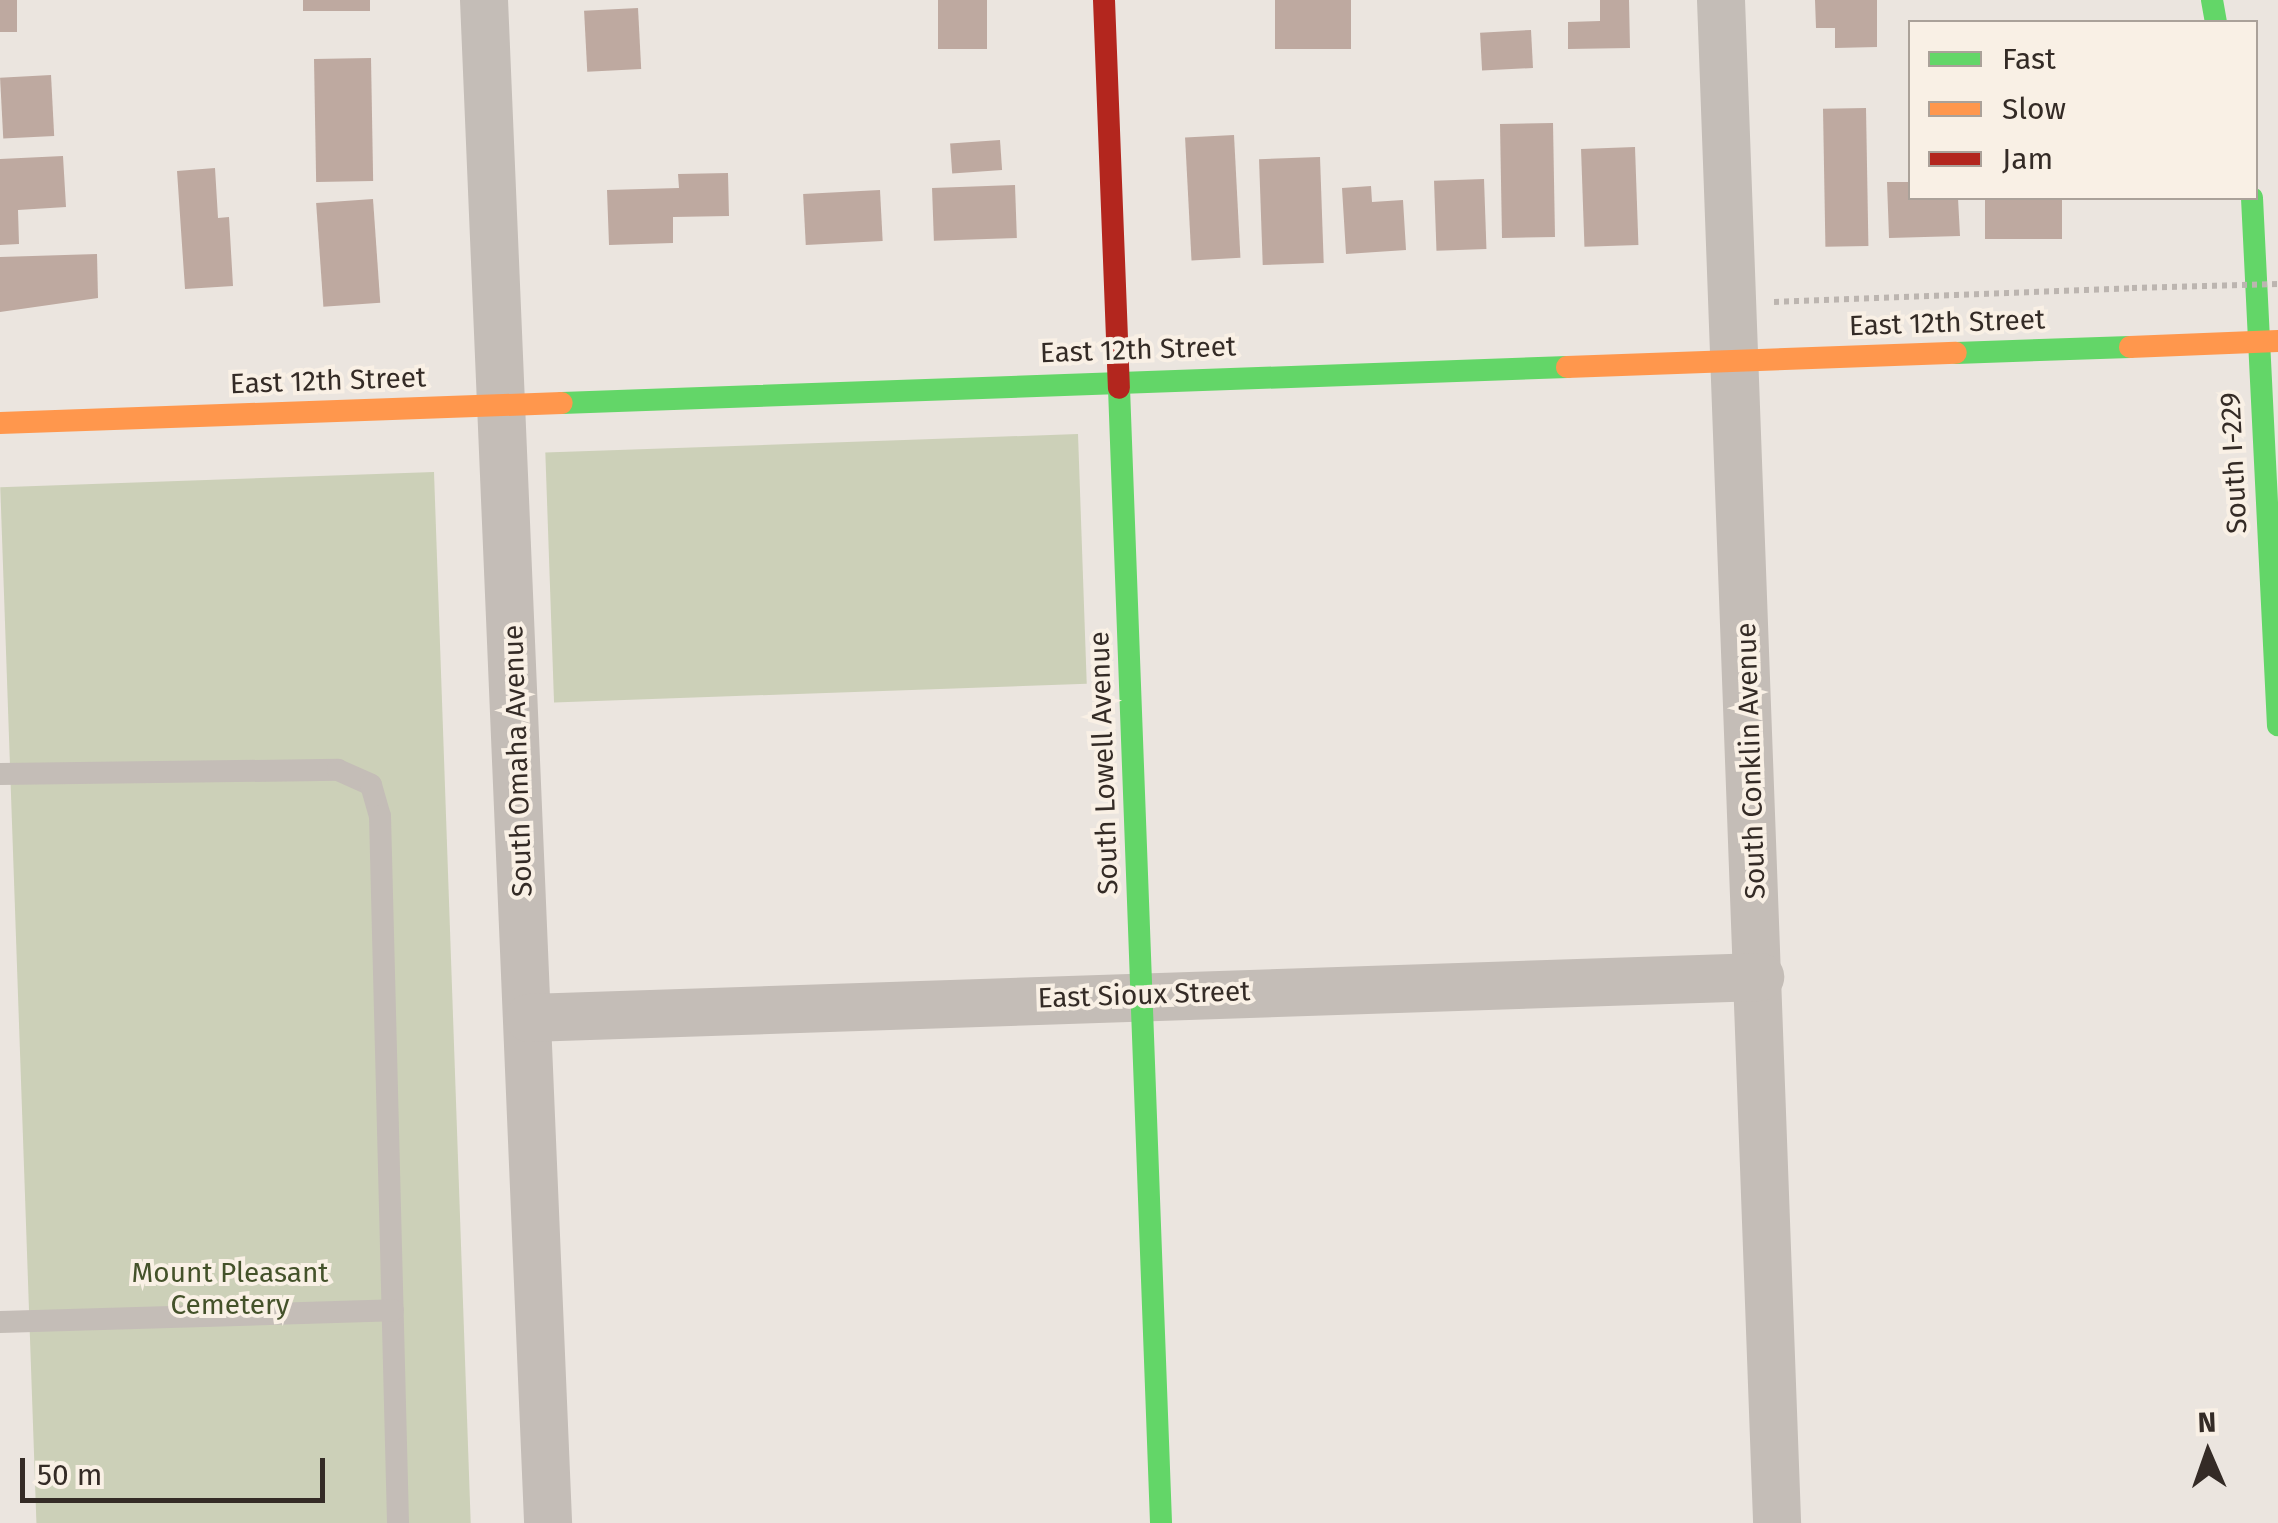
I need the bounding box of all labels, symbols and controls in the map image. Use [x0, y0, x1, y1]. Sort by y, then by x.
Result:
legend [1908, 20, 2258, 200]
text: Fast [2002, 41, 2056, 77]
text: Slow [2002, 91, 2066, 127]
text: Jam [2002, 141, 2053, 177]
street label: East 12th Street [1848, 303, 2046, 343]
street label: East 12th Street [1039, 330, 1237, 370]
street label: East 12th Street [229, 361, 427, 401]
street label: South I-229 [2214, 391, 2254, 535]
street label: South Conklin Avenue [1729, 622, 1773, 900]
street label: South Omaha Avenue [496, 624, 540, 898]
street label: South Lowell Avenue [1083, 631, 1125, 895]
street label: East Sioux Street [1037, 974, 1251, 1016]
park label: Mount Pleasant Cemetery [132, 1256, 328, 1322]
north arrow [2158, 1403, 2258, 1503]
text: N [2197, 1406, 2217, 1439]
scale bar [25, 1438, 330, 1500]
text: 50 m [37, 1457, 102, 1493]

